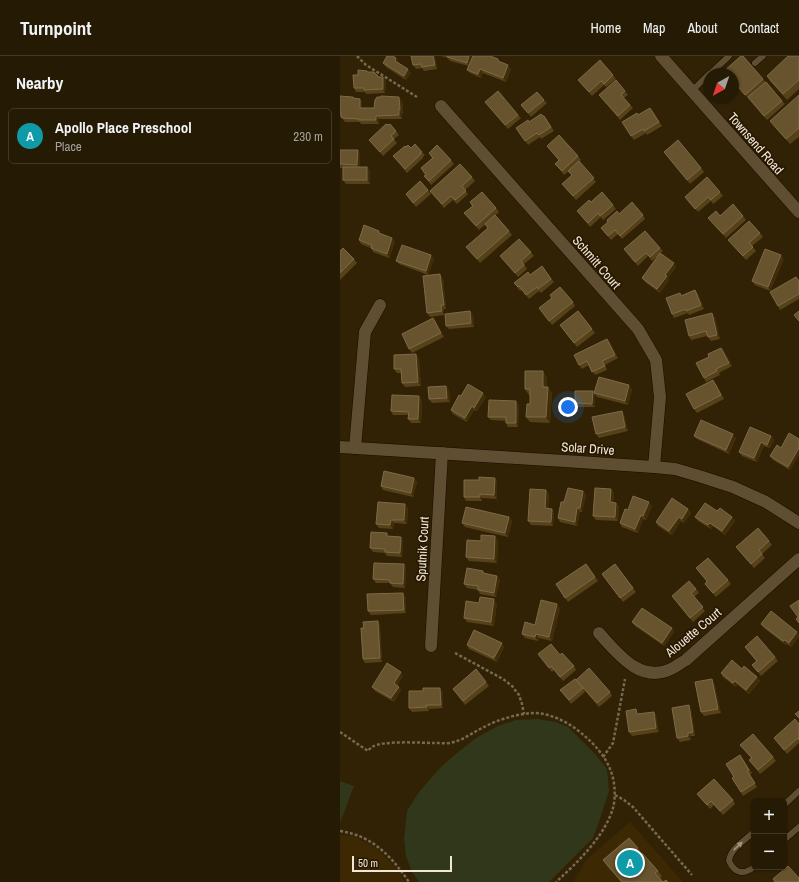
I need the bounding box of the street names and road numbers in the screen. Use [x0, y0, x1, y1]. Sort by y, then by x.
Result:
street label: Townsend Road [724, 109, 787, 178]
street label: Schmitt Court [569, 232, 624, 293]
street label: Solar Drive [561, 438, 615, 459]
street label: Sputnik Court [412, 516, 433, 582]
street label: Alouette Court [661, 604, 725, 661]

